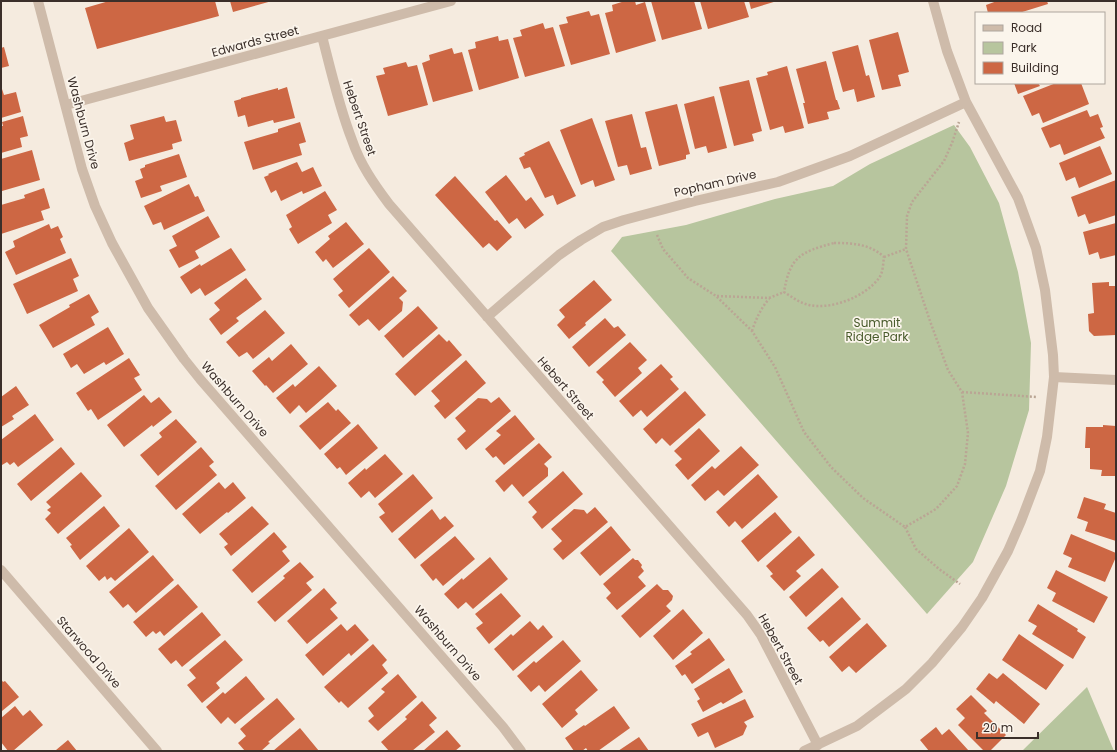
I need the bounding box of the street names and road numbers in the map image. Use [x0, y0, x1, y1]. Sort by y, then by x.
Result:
street label: Edwards Street [210, 21, 300, 61]
street label: Washburn Drive [63, 75, 105, 171]
street label: Hebert Street [339, 78, 381, 158]
street label: Popham Drive [672, 165, 758, 201]
street label: Hebert Street [534, 353, 598, 423]
street label: Washburn Drive [197, 358, 273, 440]
street label: Washburn Drive [410, 602, 486, 684]
street label: Hebert Street [755, 611, 807, 687]
street label: Starwood Drive [53, 612, 125, 692]

